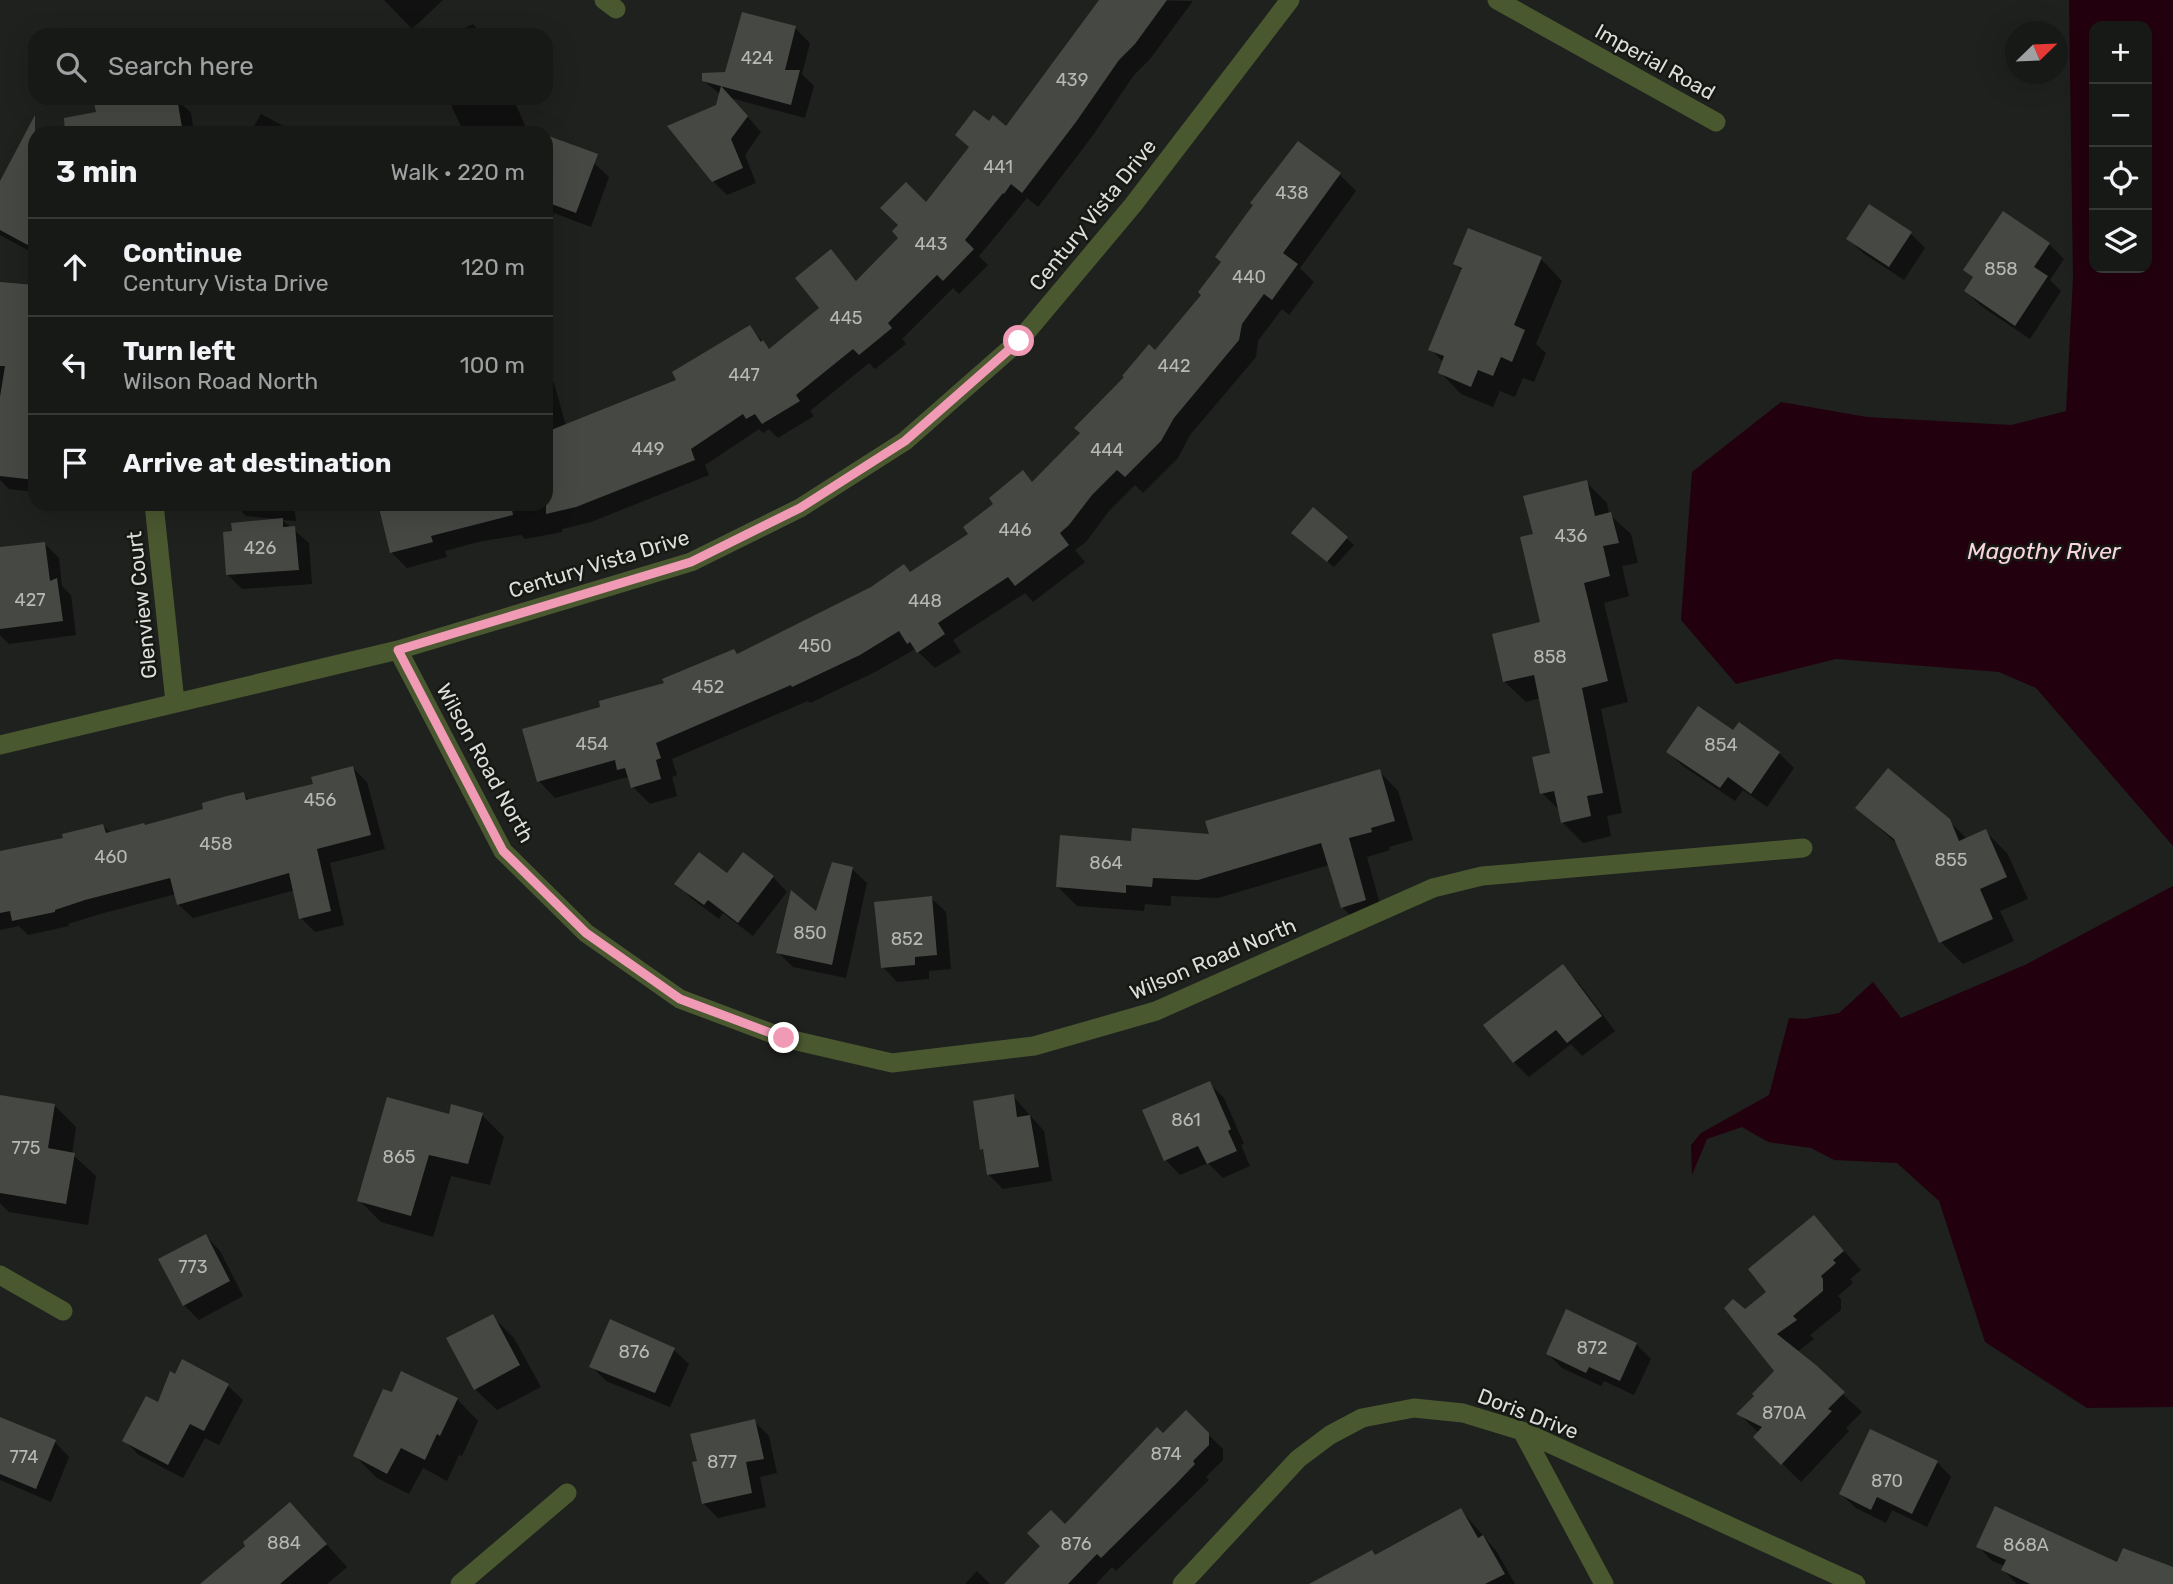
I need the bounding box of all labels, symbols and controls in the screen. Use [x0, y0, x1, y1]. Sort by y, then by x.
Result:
street label: Imperial Road [1591, 18, 1720, 105]
north arrow [2005, 21, 2068, 84]
map controls [2089, 21, 2152, 273]
button: + [2089, 21, 2152, 84]
search box [28, 28, 553, 105]
house number: 424 [741, 47, 773, 69]
icon: search [52, 48, 90, 86]
text: Search here [108, 51, 254, 82]
house number: 439 [1056, 69, 1088, 91]
button: − [2089, 84, 2152, 147]
street label: Century Vista Drive [1024, 134, 1161, 295]
button: locate [2089, 147, 2152, 210]
text: 3 min [56, 154, 138, 190]
house number: 441 [983, 156, 1013, 178]
text: Walk · 220 m [391, 158, 525, 186]
house number: 438 [1275, 182, 1309, 204]
button: layers [2089, 210, 2152, 273]
house number: 443 [914, 233, 948, 255]
text: Continue [123, 238, 242, 269]
icon: ahead [56, 248, 94, 286]
text: 120 m [461, 253, 525, 281]
house number: 858 [1984, 258, 2018, 280]
house number: 440 [1232, 266, 1266, 288]
text: Century Vista Drive [123, 269, 329, 297]
house number: 445 [829, 307, 863, 329]
route start [1003, 325, 1034, 356]
text: Turn left [123, 336, 235, 367]
icon: left [56, 346, 94, 384]
text: 100 m [460, 351, 525, 379]
house number: 442 [1158, 355, 1190, 377]
house number: 447 [728, 364, 760, 386]
text: Wilson Road North [123, 367, 318, 395]
house number: 449 [632, 438, 664, 460]
house number: 444 [1090, 439, 1124, 461]
icon: arrive [56, 444, 94, 482]
text: Arrive at destination [123, 448, 391, 479]
house number: 446 [998, 519, 1032, 541]
street label: Century Vista Drive [505, 524, 692, 603]
house number: 436 [1555, 525, 1588, 547]
street label: Glenview Court [121, 530, 162, 680]
house number: 426 [244, 537, 276, 559]
water label: Magothy River [1967, 537, 2122, 565]
house number: 427 [15, 589, 45, 611]
house number: 448 [908, 590, 942, 612]
house number: 450 [798, 635, 832, 657]
house number: 858 [1533, 646, 1567, 668]
house number: 452 [692, 676, 724, 698]
street label: Wilson Road North [431, 679, 540, 847]
house number: 454 [575, 733, 609, 755]
house number: 854 [1704, 734, 1738, 756]
house number: 456 [304, 789, 337, 811]
house number: 458 [199, 833, 233, 855]
house number: 460 [94, 846, 128, 868]
house number: 855 [1935, 849, 1967, 871]
house number: 864 [1089, 852, 1123, 874]
street label: Wilson Road North [1126, 912, 1300, 1005]
house number: 850 [793, 922, 827, 944]
house number: 852 [891, 928, 923, 950]
route end [768, 1022, 799, 1053]
house number: 861 [1171, 1109, 1201, 1131]
house number: 775 [11, 1137, 41, 1159]
house number: 865 [383, 1146, 416, 1168]
house number: 773 [178, 1256, 208, 1278]
house number: 872 [1576, 1337, 1608, 1359]
house number: 876 [619, 1341, 650, 1363]
street label: Doris Drive [1474, 1383, 1582, 1444]
house number: 870A [1762, 1402, 1806, 1424]
house number: 874 [1150, 1443, 1182, 1465]
house number: 774 [9, 1446, 39, 1468]
house number: 877 [707, 1451, 737, 1473]
house number: 870 [1871, 1470, 1903, 1492]
house number: 884 [267, 1532, 301, 1554]
house number: 876 [1061, 1533, 1092, 1555]
house number: 868A [2003, 1534, 2049, 1556]

